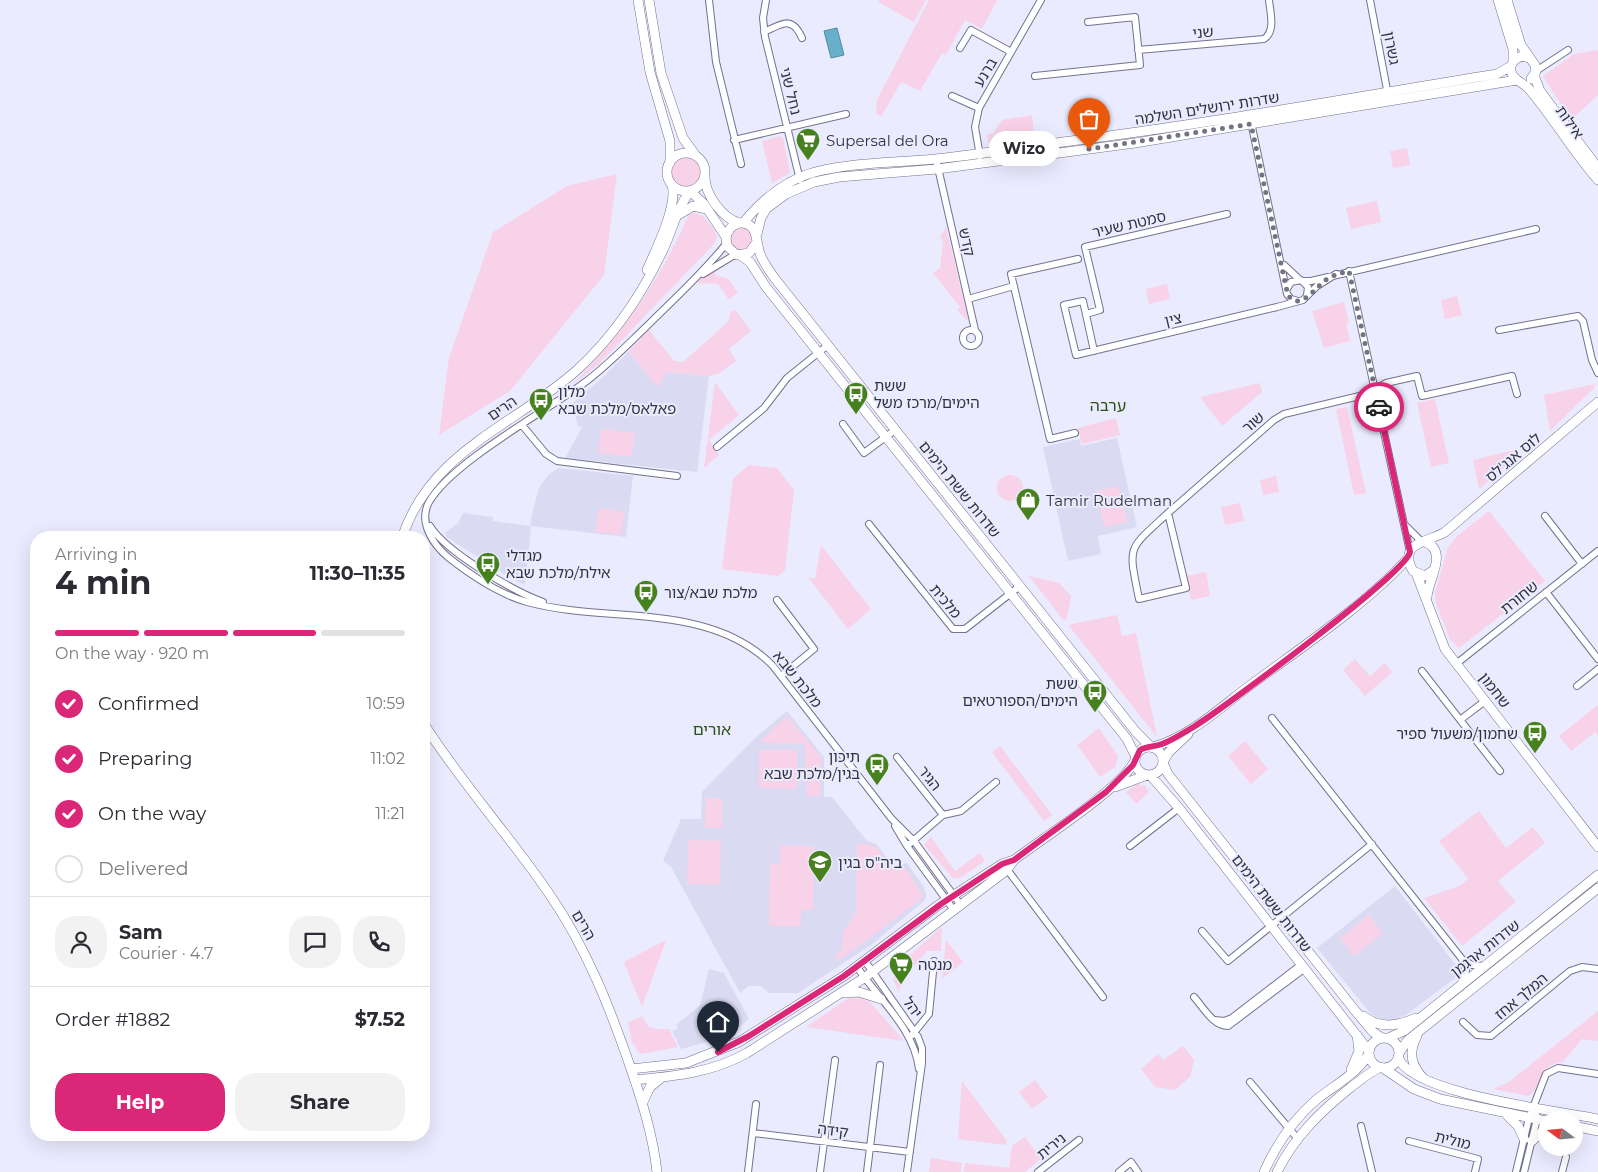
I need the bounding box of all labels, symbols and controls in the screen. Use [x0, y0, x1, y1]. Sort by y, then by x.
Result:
street label: שני [1192, 22, 1214, 42]
street label: גשרון [1379, 30, 1405, 67]
street label: ברנע [969, 54, 1001, 90]
street label: נחל שני [776, 65, 806, 117]
street label: שדרות ירושלים השלמה [1133, 87, 1281, 129]
pin [1068, 98, 1110, 149]
street label: אילות [1552, 102, 1588, 142]
icon: bag [1075, 105, 1103, 133]
supermarket icon: Supersal del Ora [795, 127, 821, 161]
place label: Supersal del Ora [826, 131, 949, 150]
callout: Wizo [989, 132, 1059, 166]
text: Wizo [1003, 139, 1045, 158]
street label: סמטת שעיר [1090, 206, 1168, 242]
street label: קדש [955, 226, 979, 258]
street label: צין [1162, 308, 1184, 330]
place label: ששת הימים/מרכז משל [874, 376, 980, 412]
bus stop icon: ששת הימים/מרכז משל [843, 381, 869, 415]
place label: מלון פאלאס/מלכת שבא [558, 382, 676, 418]
courier [1354, 382, 1404, 432]
bus stop icon: מלון פאלאס/מלכת שבא [528, 387, 554, 421]
street label: הרים [484, 391, 520, 425]
icon: car [1365, 393, 1393, 421]
district label: ערבה [1090, 396, 1126, 415]
street label: שור [1238, 407, 1268, 437]
street label: לוס אנג'לס [1481, 428, 1545, 486]
street label: שדרות ששת הימים [915, 437, 1005, 541]
shop icon: Tamir Rudelman [1015, 487, 1041, 521]
place label: Tamir Rudelman [1046, 491, 1172, 510]
text: Arriving in [55, 545, 137, 564]
place label: מגדלי אילת/מלכת שבא [506, 546, 611, 582]
bus stop icon: מגדלי אילת/מלכת שבא [475, 551, 501, 585]
text: 11:30–11:35 [310, 562, 405, 585]
text: 4 min [55, 563, 151, 602]
street label: שחורת [1496, 576, 1542, 618]
bus stop icon: מלכת שבא/צור [633, 579, 659, 613]
street label: מלכית [926, 580, 966, 622]
place label: מלכת שבא/צור [664, 583, 758, 602]
text: On the way · 920 m [55, 644, 209, 663]
street label: מלכת שבא [769, 647, 827, 711]
street label: שחמון [1475, 668, 1515, 712]
place label: ששת הימים/הספורטאים [962, 674, 1078, 710]
bus stop icon: ששת הימים/הספורטאים [1082, 679, 1108, 713]
icon: check [55, 690, 83, 718]
text: Confirmed [98, 692, 199, 715]
text: 10:59 [366, 694, 405, 713]
district label: אורים [693, 720, 731, 739]
bus stop icon: שחמון/משעול ספיר [1522, 720, 1548, 754]
place label: שחמון/משעול ספיר [1396, 724, 1518, 743]
icon: check [55, 745, 83, 773]
text: Preparing [98, 747, 193, 770]
place label: תיכון בגין/מלכת שבא [764, 747, 860, 783]
text: 11:02 [370, 749, 405, 768]
bus stop icon: תיכון בגין/מלכת שבא [864, 752, 890, 786]
street label: הגיר [914, 762, 946, 794]
icon: check [55, 800, 83, 828]
text: On the way [98, 802, 206, 825]
text: 11:21 [375, 804, 405, 823]
school or university icon: ביה"ס בגין [807, 849, 833, 883]
street label: שדרות ששת הימים [1228, 850, 1316, 956]
place label: ביה"ס בגין [838, 853, 903, 872]
text: Delivered [98, 857, 189, 880]
street label: הרים [568, 907, 600, 943]
street label: שדרות ארגמן [1447, 915, 1523, 981]
button: person [55, 916, 107, 968]
button: chat [289, 916, 341, 968]
button: phone [353, 916, 405, 968]
text: Sam [119, 921, 163, 944]
text: Courier · 4.7 [119, 944, 213, 963]
supermarket icon: מנטה [888, 951, 914, 985]
place label: מנטה [918, 955, 952, 974]
street label: המלך אחז [1491, 968, 1551, 1024]
street label: יהל [899, 993, 927, 1021]
pin [697, 1001, 739, 1052]
text: Order #1882 [55, 1008, 170, 1031]
text: $7.52 [355, 1008, 405, 1031]
icon: home [704, 1008, 732, 1036]
button: Help [55, 1073, 225, 1131]
button: Share [235, 1073, 405, 1131]
north arrow [1538, 1111, 1582, 1156]
map controls [1538, 1111, 1583, 1156]
street label: קידה [816, 1119, 850, 1141]
street label: מולית [1433, 1126, 1473, 1154]
street label: נירית [1033, 1129, 1069, 1163]

